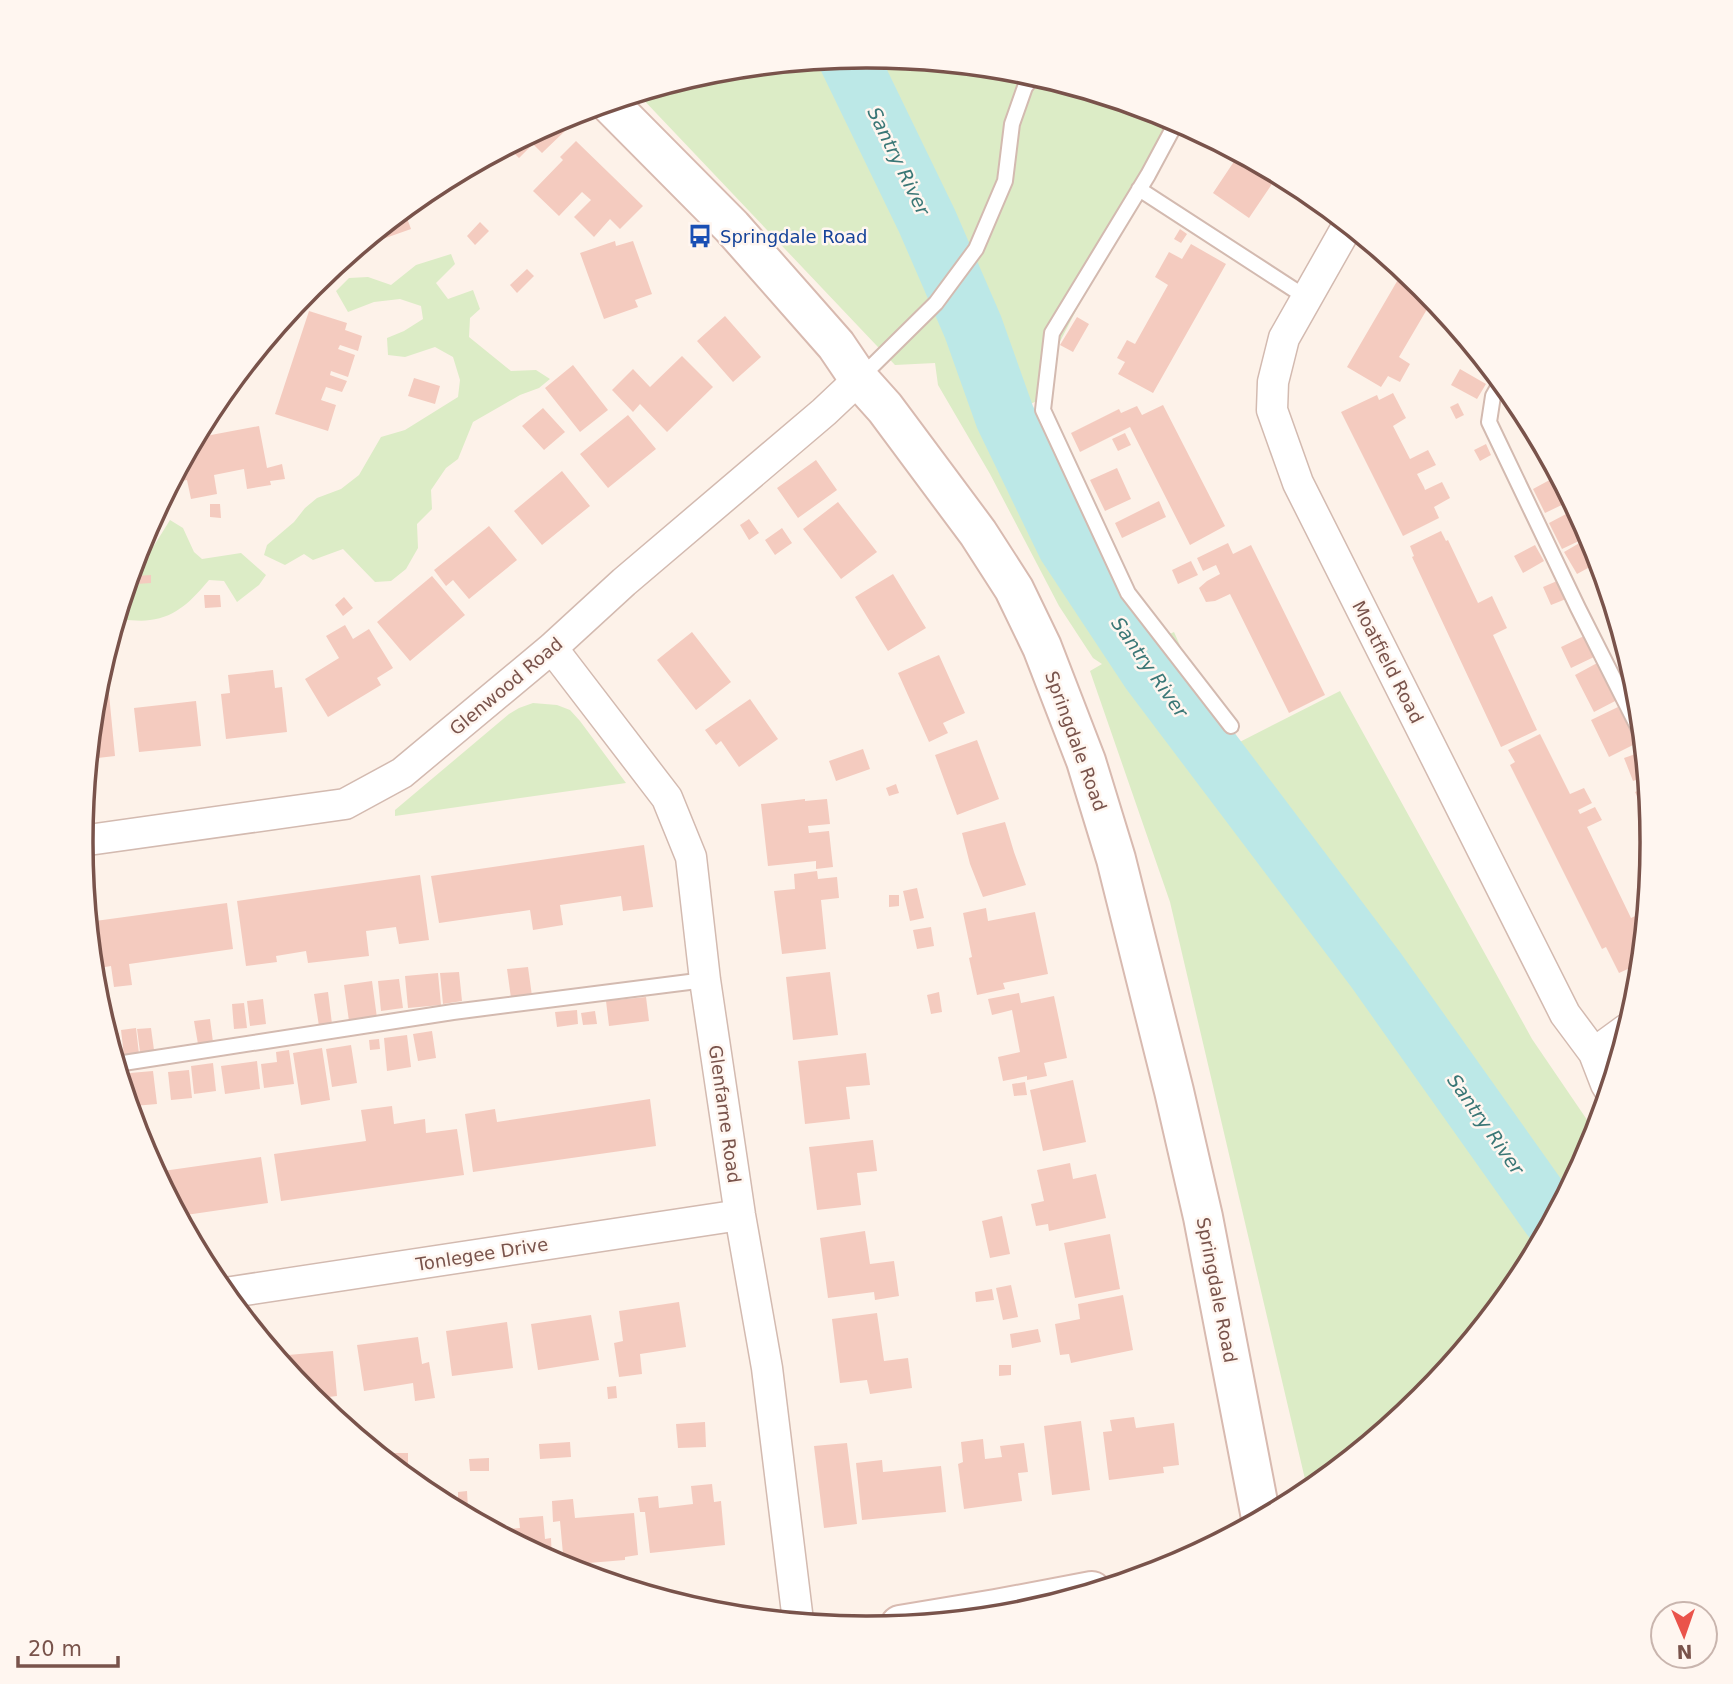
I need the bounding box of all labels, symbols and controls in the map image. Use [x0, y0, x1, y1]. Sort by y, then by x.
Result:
water label: Santry River [863, 103, 935, 220]
bus stop icon: Springdale Road [686, 222, 714, 250]
place label: Springdale Road [720, 226, 868, 247]
street label: Moatfield Road [1348, 597, 1428, 727]
water label: Santry River [1107, 613, 1193, 722]
street label: Glenwood Road [445, 633, 567, 739]
street label: Springdale Road [1041, 668, 1111, 814]
street label: Glenfarne Road [705, 1044, 745, 1184]
water label: Santry River [1443, 1070, 1529, 1179]
street label: Springdale Road [1193, 1216, 1241, 1364]
street label: Tonlegee Drive [413, 1233, 550, 1275]
north arrow [1649, 1600, 1719, 1670]
scale bar [18, 1624, 117, 1668]
text: 20 m [28, 1637, 82, 1661]
text: N [1676, 1641, 1693, 1663]

